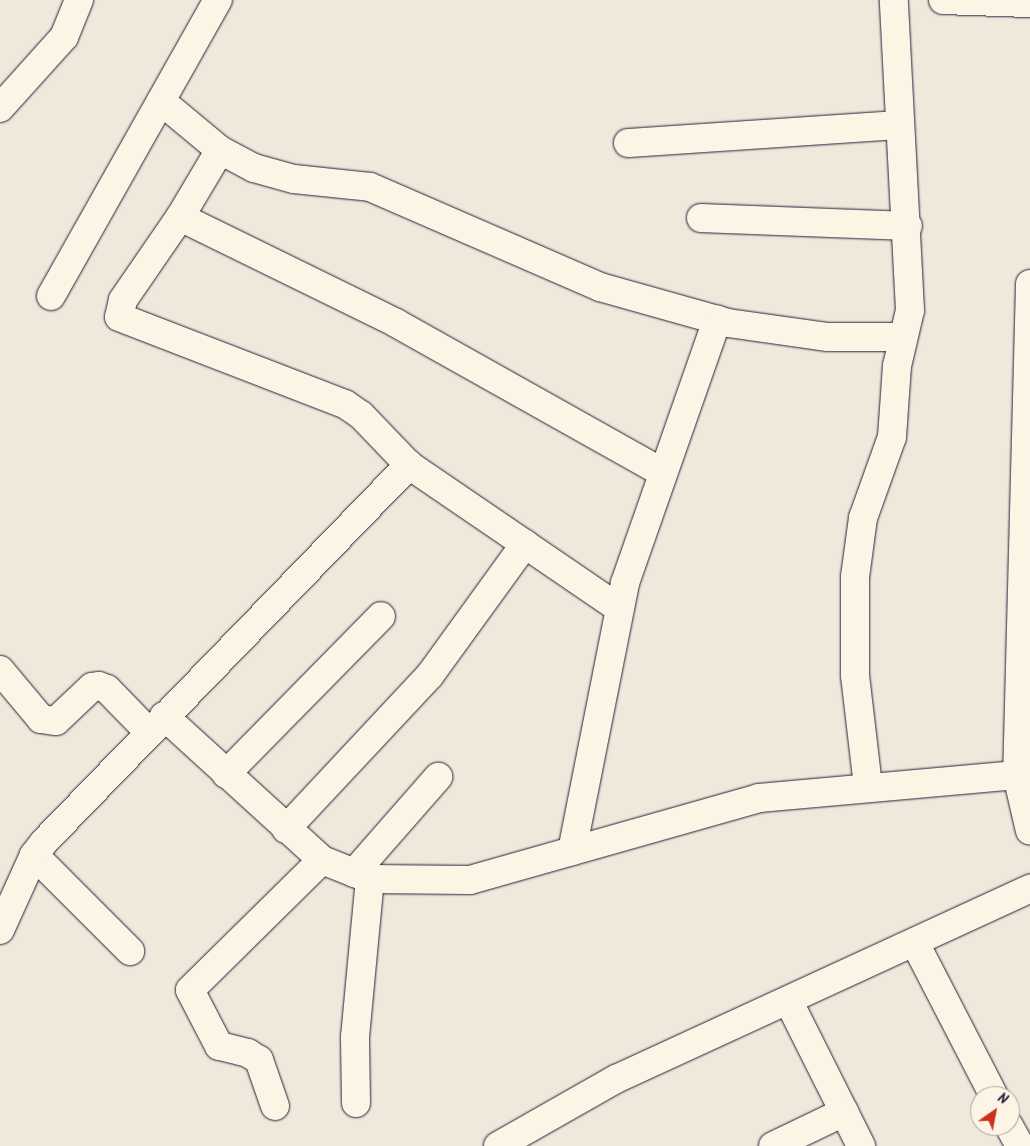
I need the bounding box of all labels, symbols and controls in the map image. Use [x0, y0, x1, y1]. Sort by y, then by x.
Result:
north arrow [970, 1086, 1020, 1136]
text: N [993, 1088, 1012, 1111]

